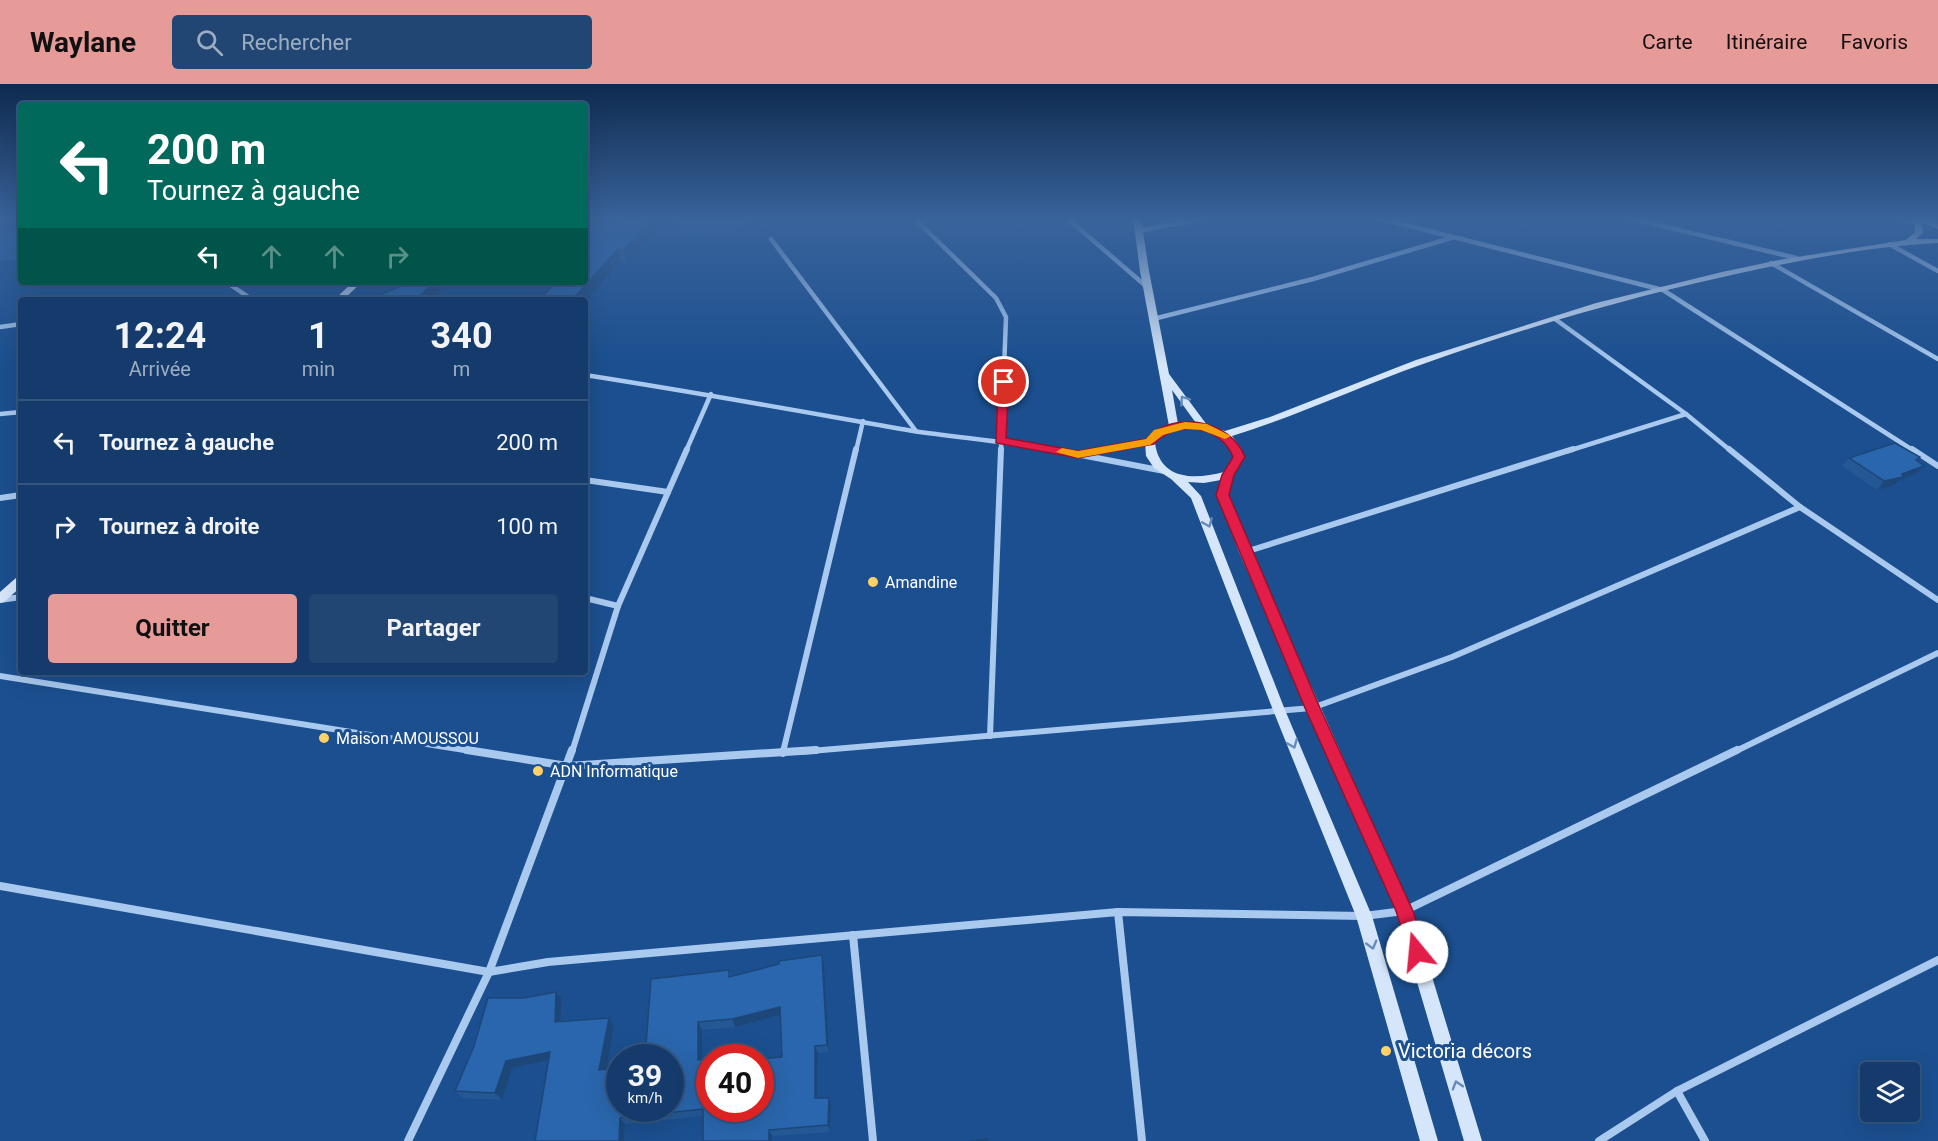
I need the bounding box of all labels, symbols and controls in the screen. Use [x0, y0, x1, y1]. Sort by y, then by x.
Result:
search box [172, 15, 592, 69]
text: Waylane [30, 26, 136, 59]
icon: search [193, 26, 226, 59]
text: Rechercher [241, 30, 352, 55]
text: Carte [1642, 30, 1693, 54]
text: Itinéraire [1726, 30, 1807, 54]
text: Favoris [1840, 30, 1908, 54]
text: 200 m [147, 125, 266, 174]
icon: left [48, 126, 126, 204]
text: Tournez à gauche [147, 175, 360, 207]
icon: left [192, 240, 225, 273]
icon: ahead [255, 240, 288, 273]
icon: ahead [318, 240, 351, 273]
icon: right [381, 240, 414, 273]
text: 12:24 [113, 315, 206, 357]
text: 1 [308, 315, 329, 357]
text: 340 [431, 315, 493, 357]
pin [978, 356, 1029, 407]
text: Arrivée [129, 357, 191, 381]
text: min [302, 357, 335, 381]
text: m [453, 357, 470, 381]
icon: arrive [987, 365, 1020, 398]
one-way arrow [1180, 396, 1191, 407]
icon: left [48, 426, 81, 459]
text: Tournez à gauche [99, 430, 274, 455]
text: 200 m [496, 430, 558, 455]
icon: right [48, 510, 81, 543]
text: Tournez à droite [99, 514, 259, 539]
text: 100 m [496, 514, 558, 539]
one-way arrow [1201, 517, 1213, 528]
place label: Amandine [885, 573, 957, 592]
marker: Amandine [866, 575, 880, 589]
button: Quitter [48, 594, 297, 663]
button: Partager [309, 594, 558, 663]
place label: Maison AMOUSSOU [336, 729, 479, 748]
marker: Maison AMOUSSOU [317, 731, 331, 745]
one-way arrow [1286, 738, 1298, 749]
place label: ADN Informatique [550, 762, 678, 781]
marker: ADN Informatique [531, 764, 545, 778]
position arrow [1385, 920, 1449, 984]
one-way arrow [1365, 939, 1377, 950]
place label: Victoria décors [1398, 1039, 1532, 1063]
speed limit sign: 40 [696, 1044, 774, 1122]
marker: Victoria décors [1379, 1044, 1393, 1058]
text: 39 [628, 1058, 662, 1093]
map controls [1860, 1062, 1920, 1122]
button: layers [1860, 1062, 1920, 1122]
one-way arrow [1452, 1080, 1464, 1091]
text: km/h [627, 1089, 663, 1107]

